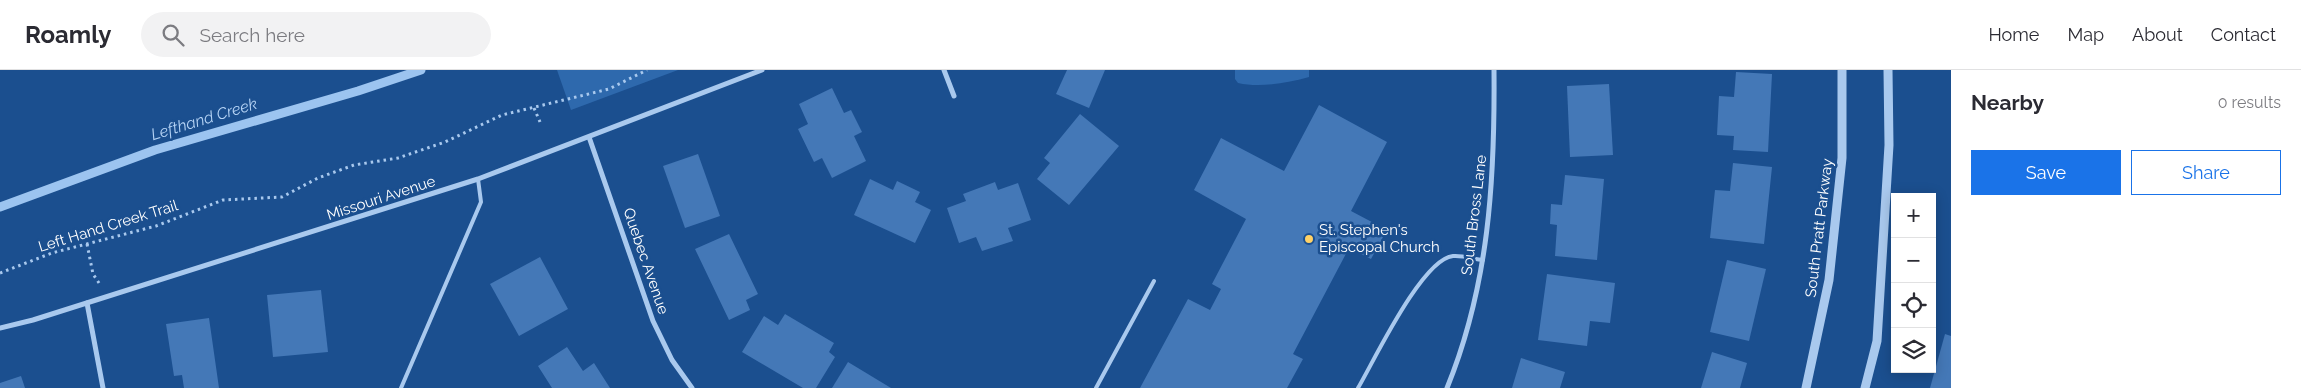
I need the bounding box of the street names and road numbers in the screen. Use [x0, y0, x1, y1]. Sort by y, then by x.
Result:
street label: South Bross Lane [1458, 154, 1490, 276]
street label: South Pratt Parkway [1802, 158, 1836, 298]
street label: Missouri Avenue [324, 172, 438, 224]
street label: Left Hand Creek Trail [36, 196, 181, 256]
street label: Quebec Avenue [619, 205, 673, 317]

